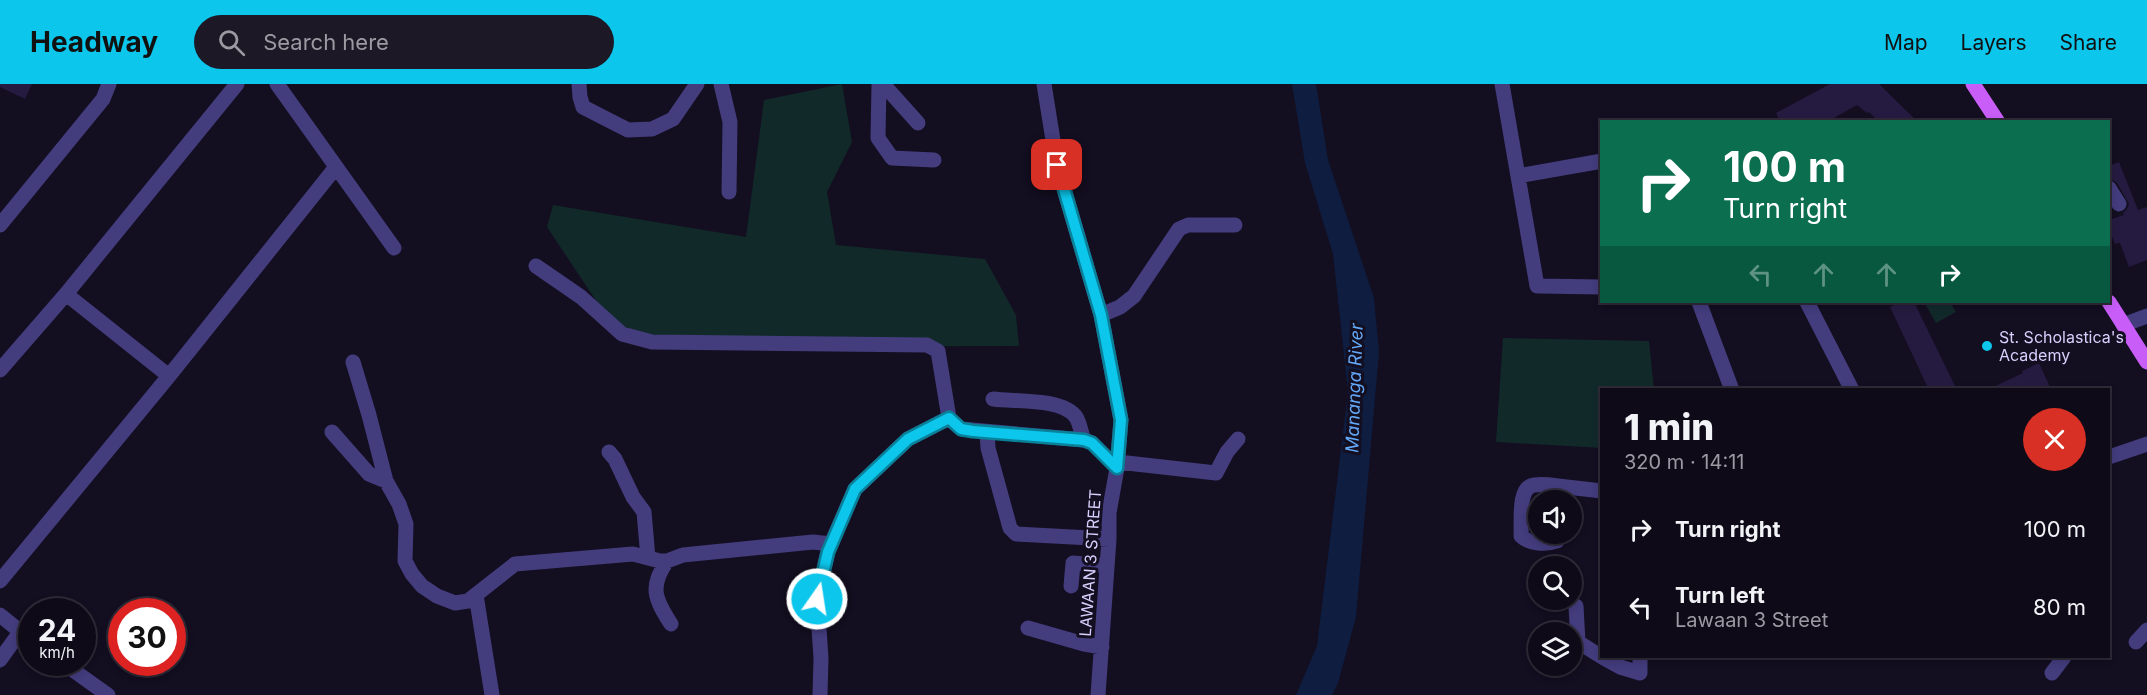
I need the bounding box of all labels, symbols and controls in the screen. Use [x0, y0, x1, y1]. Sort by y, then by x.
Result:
search box [194, 15, 614, 69]
text: Headway [30, 25, 158, 59]
icon: search [215, 26, 248, 59]
text: Search here [263, 29, 389, 55]
text: Map [1884, 30, 1928, 55]
text: Layers [1961, 30, 2027, 55]
text: Share [2060, 30, 2117, 55]
pin [1031, 139, 1082, 190]
text: 100 m [1723, 141, 1846, 192]
icon: right [1624, 144, 1702, 222]
icon: arrive [1040, 148, 1073, 181]
text: Turn right [1723, 192, 1847, 225]
icon: left [1744, 258, 1777, 291]
icon: ahead [1807, 258, 1840, 291]
icon: ahead [1870, 258, 1903, 291]
icon: right [1933, 258, 1966, 291]
water label: Mananga River [1341, 322, 1367, 453]
place label: St. Scholastica's Academy [1999, 327, 2124, 365]
marker: St. Scholastica's Academy [1980, 339, 1994, 353]
text: 1 min [1624, 405, 1714, 449]
button: close [2023, 408, 2086, 471]
text: 320 m · 14:11 [1624, 450, 1744, 474]
street label: LAWAAN 3 STREET [1075, 489, 1105, 637]
map controls [1528, 490, 1582, 676]
button: sound [1528, 490, 1582, 544]
icon: right [1624, 513, 1657, 546]
text: Turn right [1675, 516, 1781, 542]
text: 100 m [2024, 516, 2086, 542]
button: search [1528, 556, 1582, 610]
position arrow [785, 567, 849, 631]
text: Turn left [1675, 582, 1765, 608]
icon: left [1624, 591, 1657, 624]
text: 80 m [2033, 594, 2086, 620]
speed limit sign: 30 [108, 598, 186, 676]
text: Lawaan 3 Street [1675, 608, 1828, 632]
text: 24 [38, 612, 76, 648]
button: layers [1528, 622, 1582, 676]
text: km/h [39, 643, 75, 662]

